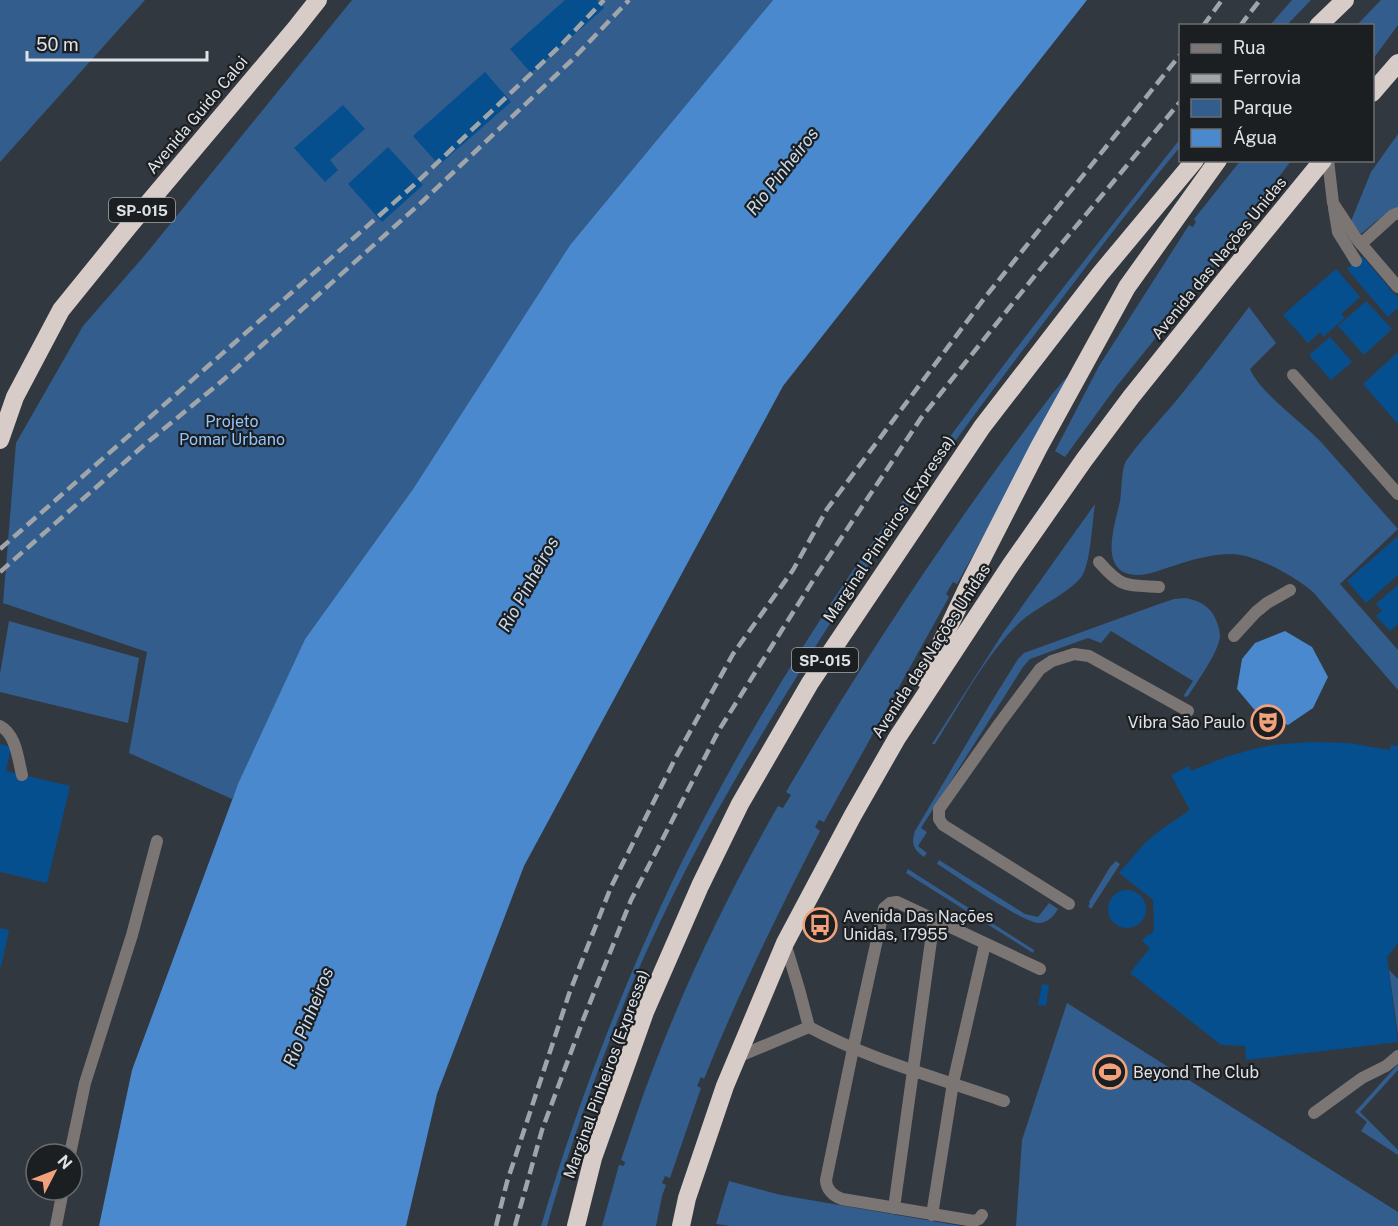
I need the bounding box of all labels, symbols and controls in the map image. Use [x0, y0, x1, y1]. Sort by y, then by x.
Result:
scale bar [27, 24, 207, 62]
legend [1179, 24, 1374, 162]
text: 50 m [36, 34, 79, 55]
text: Rua [1233, 37, 1265, 58]
street label: Avenida Guido Caloi [142, 52, 252, 178]
text: Ferrovia [1233, 67, 1301, 88]
text: Parque [1233, 97, 1293, 118]
water label: Rio Pinheiros [741, 123, 823, 219]
text: Água [1233, 126, 1277, 148]
street label: Avenida das Nações Unidas [1148, 173, 1290, 343]
road number: SP-015 [109, 198, 175, 222]
park label: Projeto Pomar Urbano [179, 412, 285, 449]
street label: Marginal Pinheiros (Expressa) [819, 432, 959, 626]
water label: Rio Pinheiros [493, 533, 563, 635]
street label: Avenida das Nações Unidas [868, 561, 994, 741]
road number: SP-015 [792, 648, 858, 672]
theatre icon: Vibra São Paulo [1250, 704, 1286, 740]
place label: Vibra São Paulo [1128, 713, 1245, 732]
bus stop icon: Avenida Das Nações Unidas, 17955 [802, 907, 838, 943]
place label: Avenida Das Nações Unidas, 17955 [843, 907, 993, 944]
water label: Rio Pinheiros [279, 964, 338, 1070]
street label: Marginal Pinheiros (Expressa) [559, 967, 653, 1181]
sports icon: Beyond The Club [1092, 1054, 1128, 1090]
place label: Beyond The Club [1133, 1063, 1259, 1082]
north arrow [24, 1142, 84, 1202]
text: N [54, 1151, 76, 1173]

